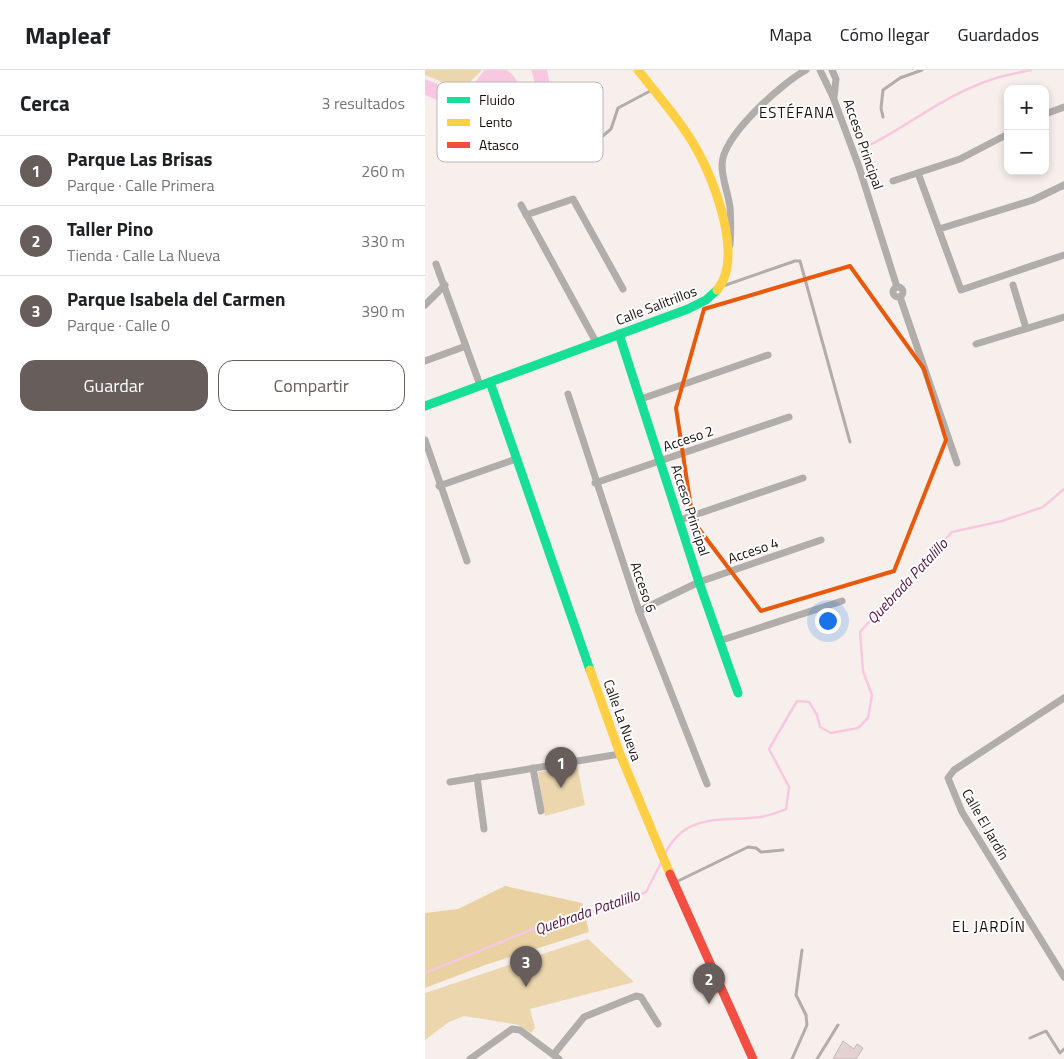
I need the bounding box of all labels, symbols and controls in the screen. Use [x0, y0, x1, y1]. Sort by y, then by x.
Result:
text: Mapleaf [25, 17, 110, 53]
text: Mapa [769, 21, 812, 48]
text: Cómo llegar [840, 21, 929, 48]
text: Guardados [957, 21, 1039, 48]
legend [437, 82, 603, 162]
map controls [1004, 85, 1049, 175]
button: + [1004, 85, 1049, 130]
text: Cerca [20, 87, 70, 119]
text: Fluido [479, 89, 515, 110]
text: 3 resultados [321, 91, 405, 115]
street label: Acceso Principal [839, 96, 889, 192]
district label: ESTÉFANA [759, 101, 835, 124]
text: Lento [479, 111, 513, 132]
button: − [1004, 130, 1049, 175]
text: Atasco [479, 134, 519, 155]
text: Parque Las Brisas [67, 144, 213, 173]
text: 1 [32, 159, 40, 183]
text: 260 m [361, 159, 405, 183]
text: Parque · Calle Primera [67, 173, 215, 197]
text: Taller Pino [67, 214, 153, 243]
text: 2 [32, 229, 40, 253]
text: 330 m [361, 229, 405, 253]
text: Tienda · Calle La Nueva [67, 243, 220, 267]
street label: Calle Salitrillos [612, 280, 700, 330]
text: Parque Isabela del Carmen [67, 284, 285, 313]
text: 3 [32, 299, 40, 323]
text: 390 m [361, 299, 405, 323]
text: Parque · Calle 0 [67, 313, 170, 337]
button: Guardar [20, 360, 208, 411]
button: Compartir [218, 360, 405, 411]
street label: Acceso 2 [660, 420, 716, 456]
street label: Acceso Principal [666, 462, 716, 558]
street label: Acceso 4 [725, 532, 781, 568]
water label: Quebrada Patalillo [861, 533, 953, 629]
street label: Acceso 6 [626, 559, 662, 615]
your location [815, 608, 841, 634]
street label: Calle La Nueva [599, 676, 647, 764]
pin: 1 [545, 747, 577, 788]
street label: Calle El Jardín [957, 785, 1015, 863]
water label: Quebrada Patalillo [531, 883, 643, 941]
district label: EL JARDÍN [952, 915, 1026, 938]
pin: 3 [510, 946, 542, 987]
pin: 2 [693, 963, 725, 1004]

